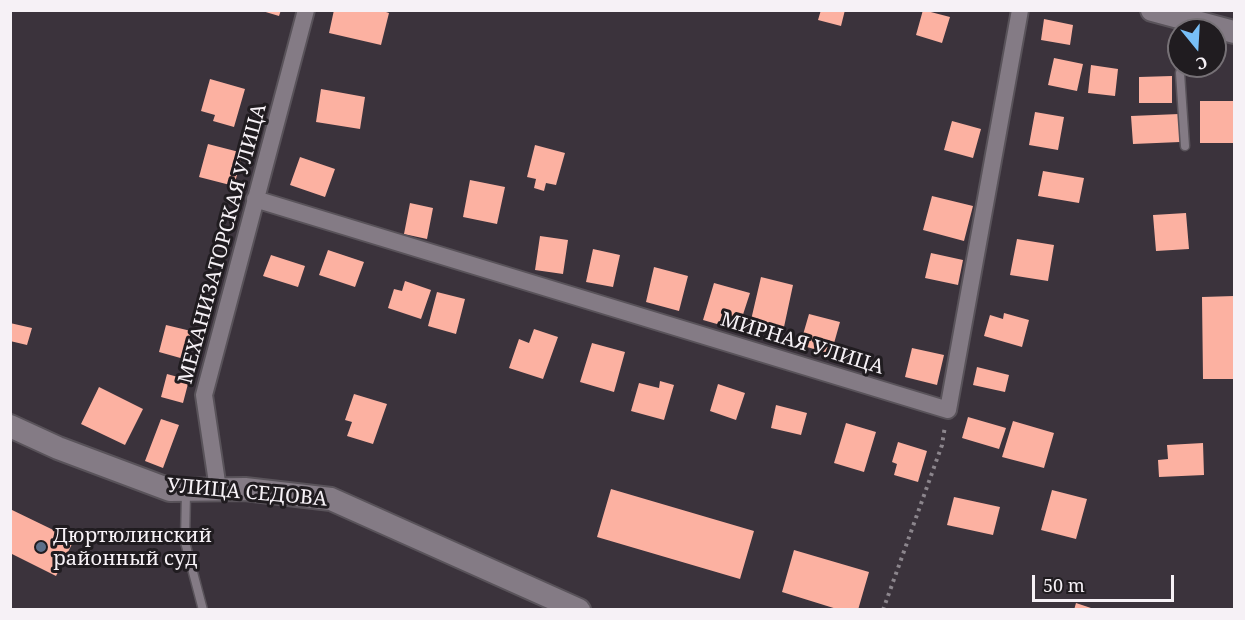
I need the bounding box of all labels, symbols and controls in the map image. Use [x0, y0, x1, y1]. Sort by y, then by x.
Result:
north arrow [1167, 18, 1227, 78]
text: С [1194, 51, 1210, 75]
street label: МЕХАНИЗАТОРСКАЯ УЛИЦА [174, 101, 272, 387]
street label: МИРНАЯ УЛИЦА [717, 308, 887, 380]
street label: УЛИЦА СЕДОВА [166, 474, 328, 512]
place label: Дюртюлинский районный суд [53, 524, 212, 571]
marker: Дюртюлинский районный суд [34, 540, 48, 554]
scale bar [1035, 563, 1178, 601]
text: 50 m [1043, 573, 1085, 597]

